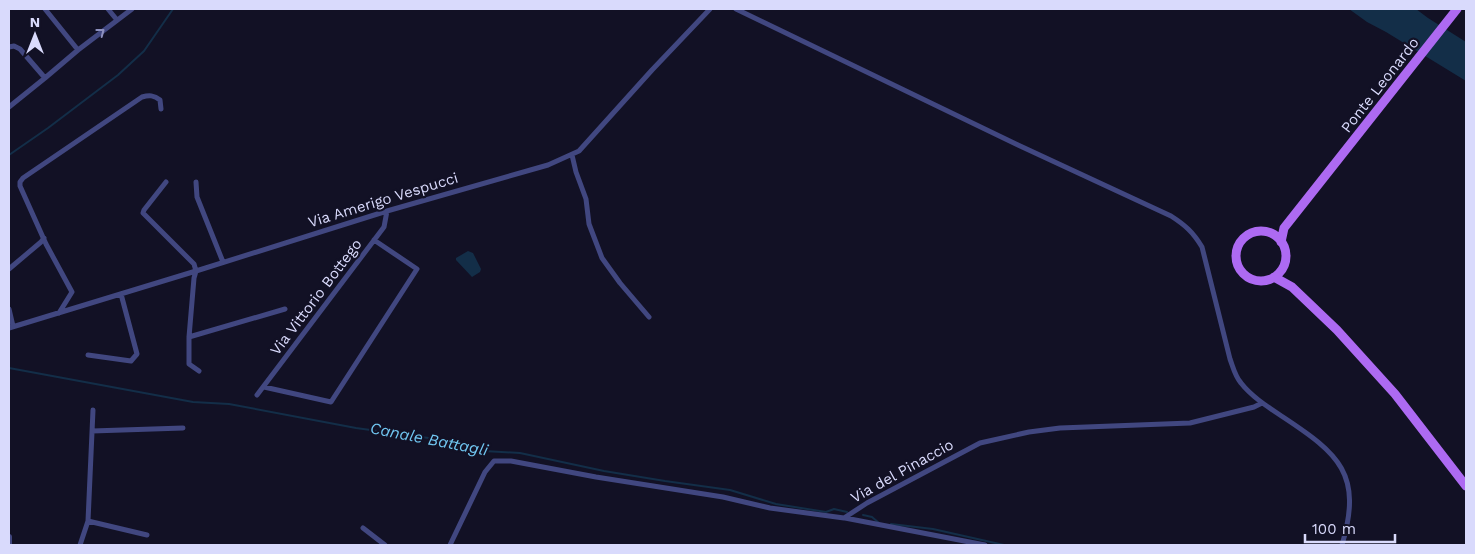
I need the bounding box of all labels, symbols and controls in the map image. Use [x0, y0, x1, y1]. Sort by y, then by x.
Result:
north arrow [10, 10, 60, 60]
text: N [30, 14, 40, 30]
one-way arrow [95, 29, 105, 38]
street label: Ponte Leonardo [1337, 34, 1423, 136]
street label: Via Amerigo Vespucci [306, 169, 460, 231]
street label: Via Vittorio Bottego [266, 235, 366, 359]
water label: Canale Battagli [368, 418, 490, 460]
street label: Via del Pinaccio [847, 435, 957, 507]
scale bar [1305, 512, 1395, 544]
text: 100 m [1312, 520, 1356, 538]

